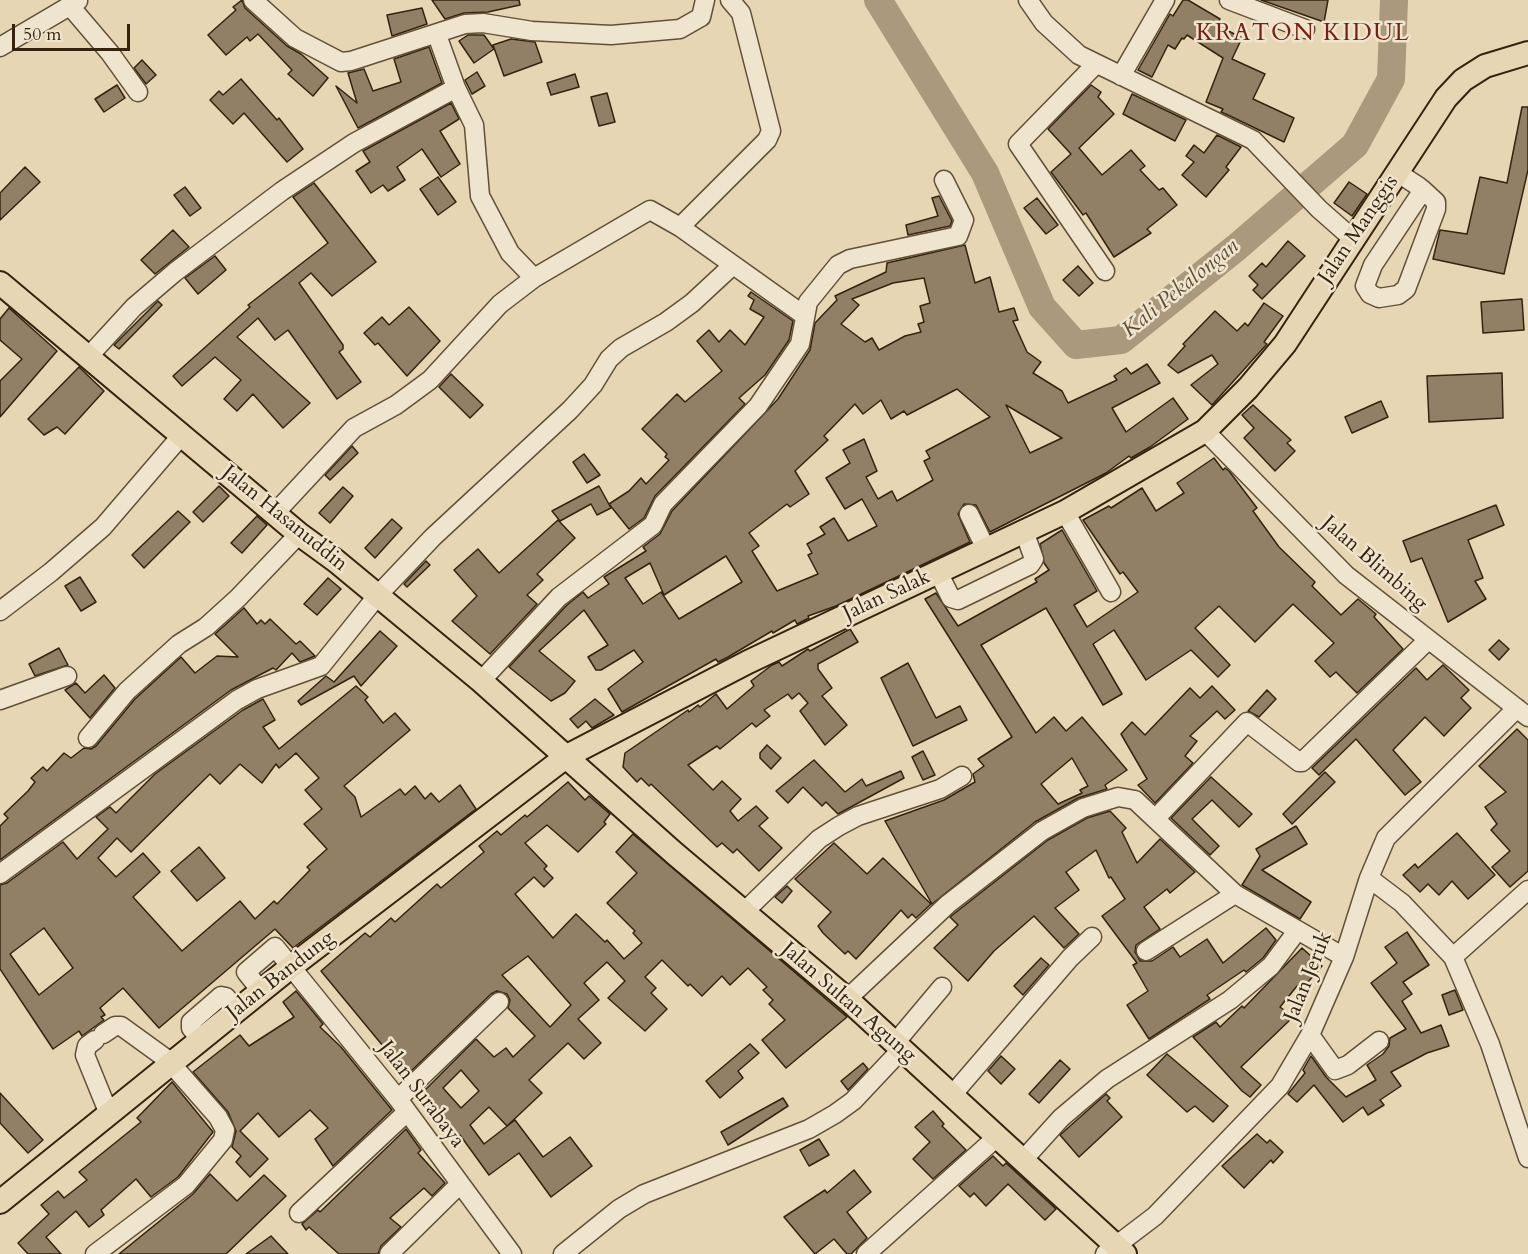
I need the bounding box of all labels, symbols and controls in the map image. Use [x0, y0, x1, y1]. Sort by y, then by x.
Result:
scale bar [15, 12, 134, 50]
district label: KRATON KIDUL [1196, 20, 1410, 48]
text: 50 m [23, 22, 62, 47]
street label: Jalan Manggis [1313, 171, 1405, 289]
water label: Kali Pekalongan [1117, 234, 1245, 344]
street label: Jalan Hasanuddin [216, 461, 352, 577]
street label: Jalan Blimbing [1316, 511, 1432, 617]
street label: Jalan Salak [839, 565, 935, 627]
street label: Jalan Bandung [222, 926, 340, 1026]
street label: Jalan Jeruk [1279, 928, 1339, 1026]
street label: Jalan Sultan Agung [775, 937, 921, 1069]
street label: Jalan Surabaya [373, 1037, 469, 1153]

